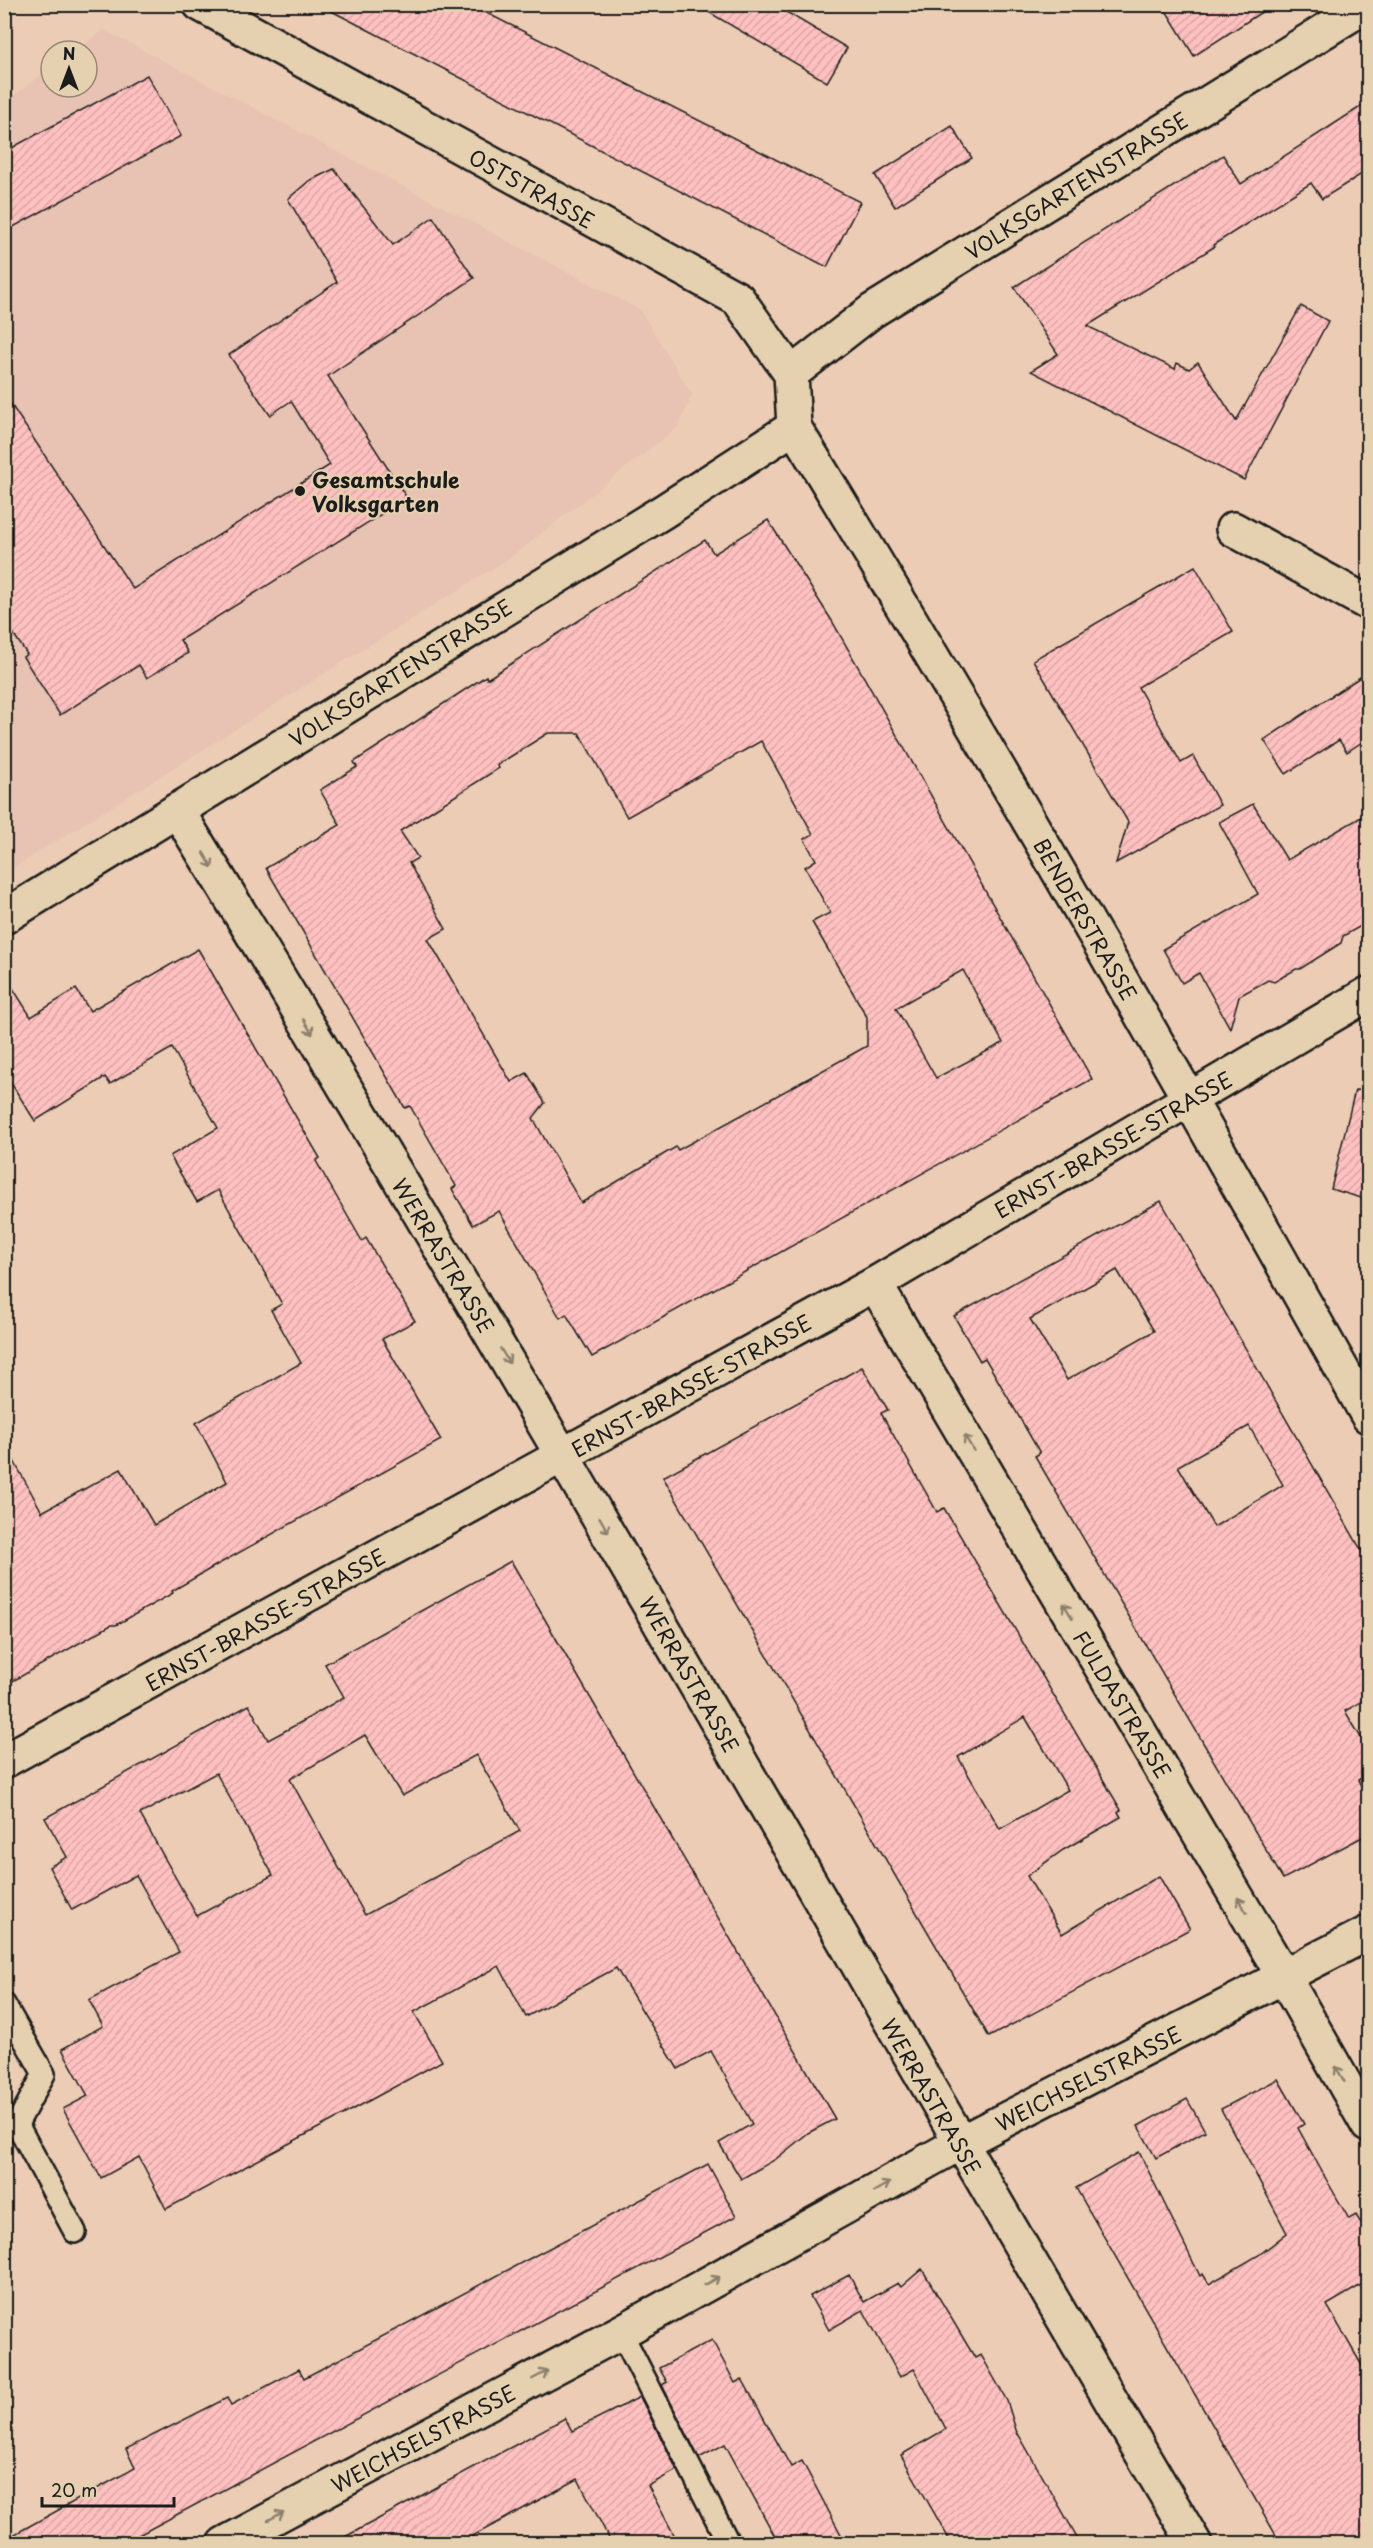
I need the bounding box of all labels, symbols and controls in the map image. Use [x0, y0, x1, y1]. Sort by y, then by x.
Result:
north arrow [39, 39, 99, 99]
text: N [63, 41, 75, 65]
street label: VOLKSGARTENSTRASSE [958, 103, 1194, 267]
street label: OSTSTRASSE [463, 140, 601, 236]
place label: Gesamtschule Volksgarten [312, 463, 459, 519]
marker: Gesamtschule Volksgarten [293, 484, 307, 498]
street label: VOLKSGARTENSTRASSE [282, 590, 518, 754]
street label: BENDERSTRASSE [1026, 832, 1146, 1006]
one-way arrow [202, 851, 214, 868]
one-way arrow [302, 1018, 314, 1035]
street label: ERNST-BRASSE-STRASSE [988, 1063, 1238, 1225]
street label: WERRASTRASSE [385, 1172, 503, 1338]
street label: ERNST-BRASSE-STRASSE [565, 1306, 817, 1464]
one-way arrow [499, 1347, 511, 1364]
one-way arrow [962, 1435, 974, 1452]
one-way arrow [599, 1515, 610, 1533]
street label: ERNST-BRASSE-STRASSE [139, 1540, 391, 1698]
street label: WERRASTRASSE [632, 1590, 748, 1758]
one-way arrow [1062, 1603, 1074, 1620]
street label: FULDASTRASSE [1066, 1624, 1180, 1784]
one-way arrow [1235, 1897, 1247, 1914]
street label: WERRASTRASSE [874, 2012, 990, 2180]
street label: WEICHSELSTRASSE [989, 2017, 1187, 2139]
one-way arrow [1333, 2066, 1345, 2083]
one-way arrow [873, 2181, 890, 2193]
one-way arrow [703, 2275, 720, 2287]
one-way arrow [531, 2369, 549, 2380]
street label: WEICHSELSTRASSE [325, 2376, 521, 2500]
scale bar [42, 2470, 174, 2508]
text: 20 m [51, 2476, 97, 2503]
one-way arrow [266, 2510, 284, 2521]

